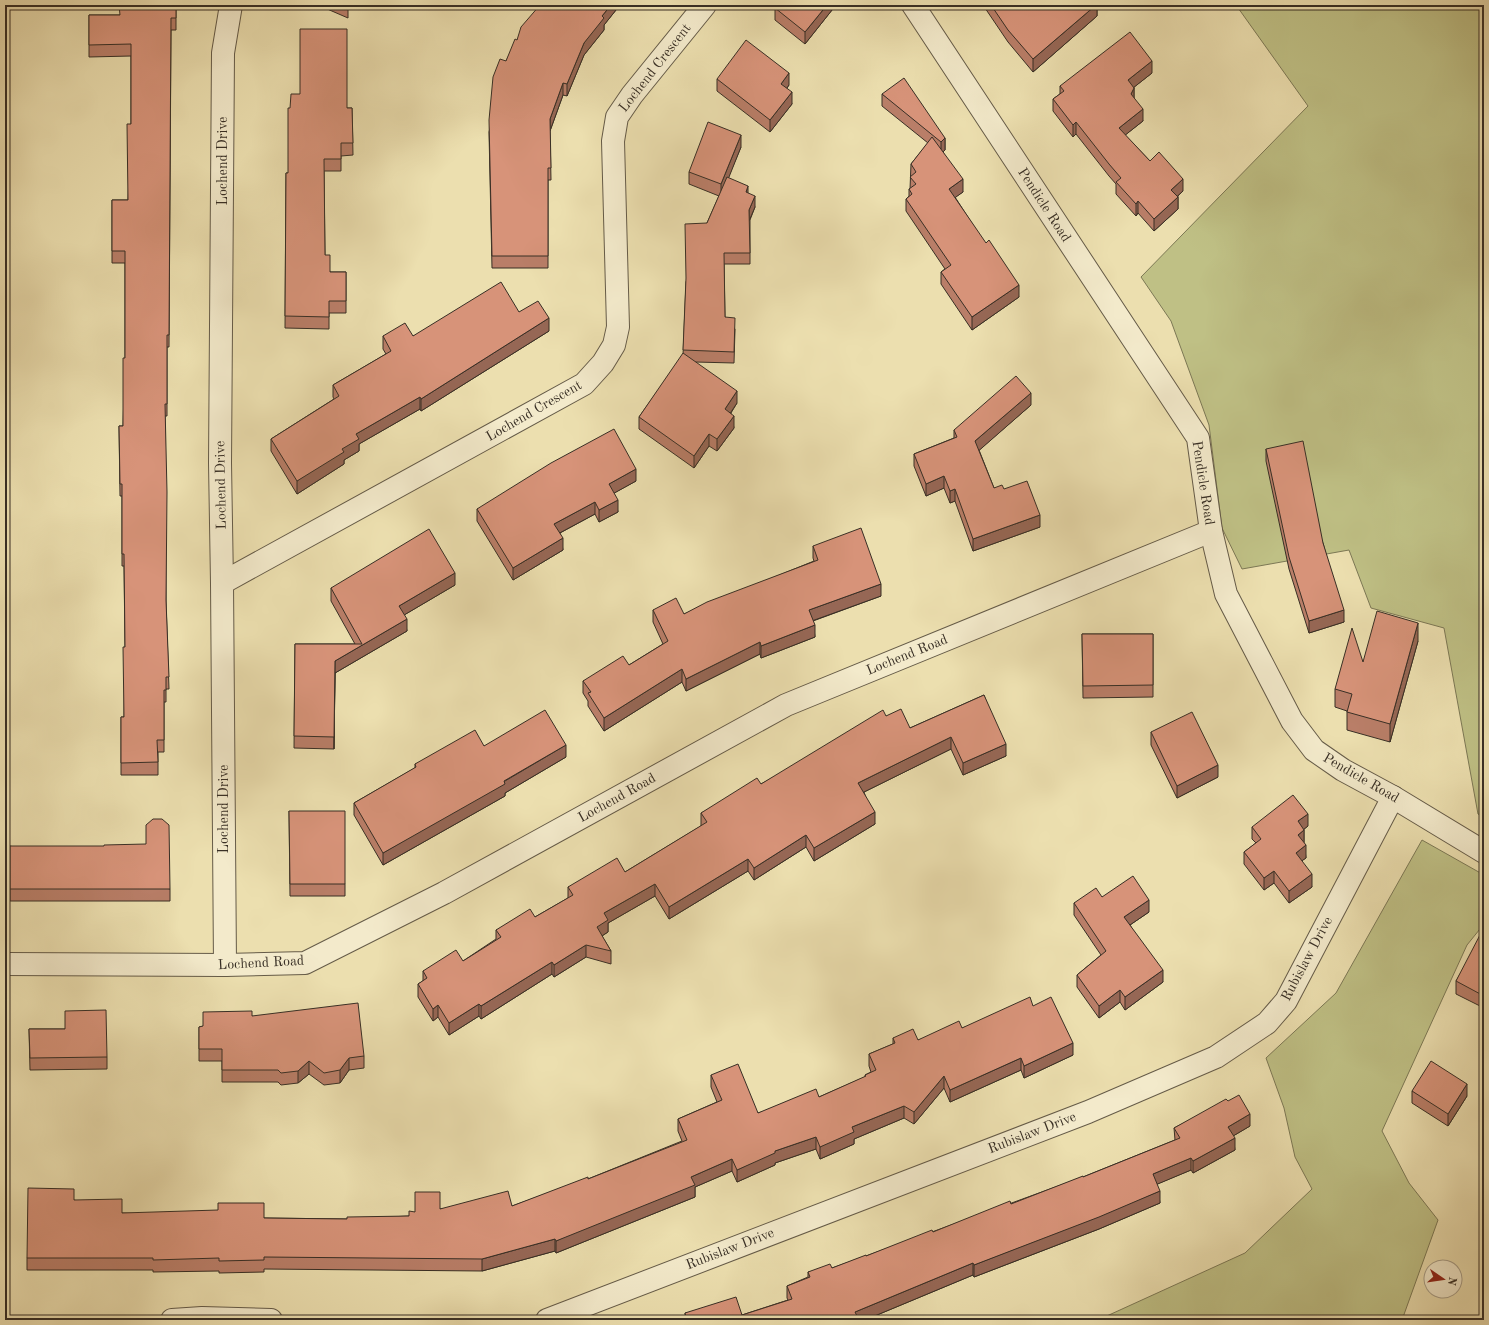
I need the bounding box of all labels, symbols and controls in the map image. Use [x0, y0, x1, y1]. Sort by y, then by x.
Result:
street label: Lochend Crescent [616, 21, 694, 115]
street label: Lochend Drive [216, 117, 230, 205]
street label: Pendicle Road [1015, 165, 1073, 245]
street label: Lochend Crescent [484, 378, 584, 444]
street label: Lochend Drive [213, 440, 229, 530]
street label: Pendicle Road [1189, 440, 1217, 526]
street label: Lochend Road [864, 632, 950, 678]
street label: Pendicle Road [1321, 751, 1401, 805]
street label: Lochend Drive [217, 765, 231, 853]
street label: Lochend Road [576, 771, 658, 825]
street label: Rubislaw Drive [1279, 915, 1335, 1003]
street label: Lochend Road [217, 954, 305, 972]
street label: Rubislaw Drive [986, 1110, 1078, 1156]
street label: Rubislaw Drive [684, 1226, 776, 1272]
north arrow [1423, 1259, 1463, 1299]
text: N [1445, 1276, 1458, 1287]

